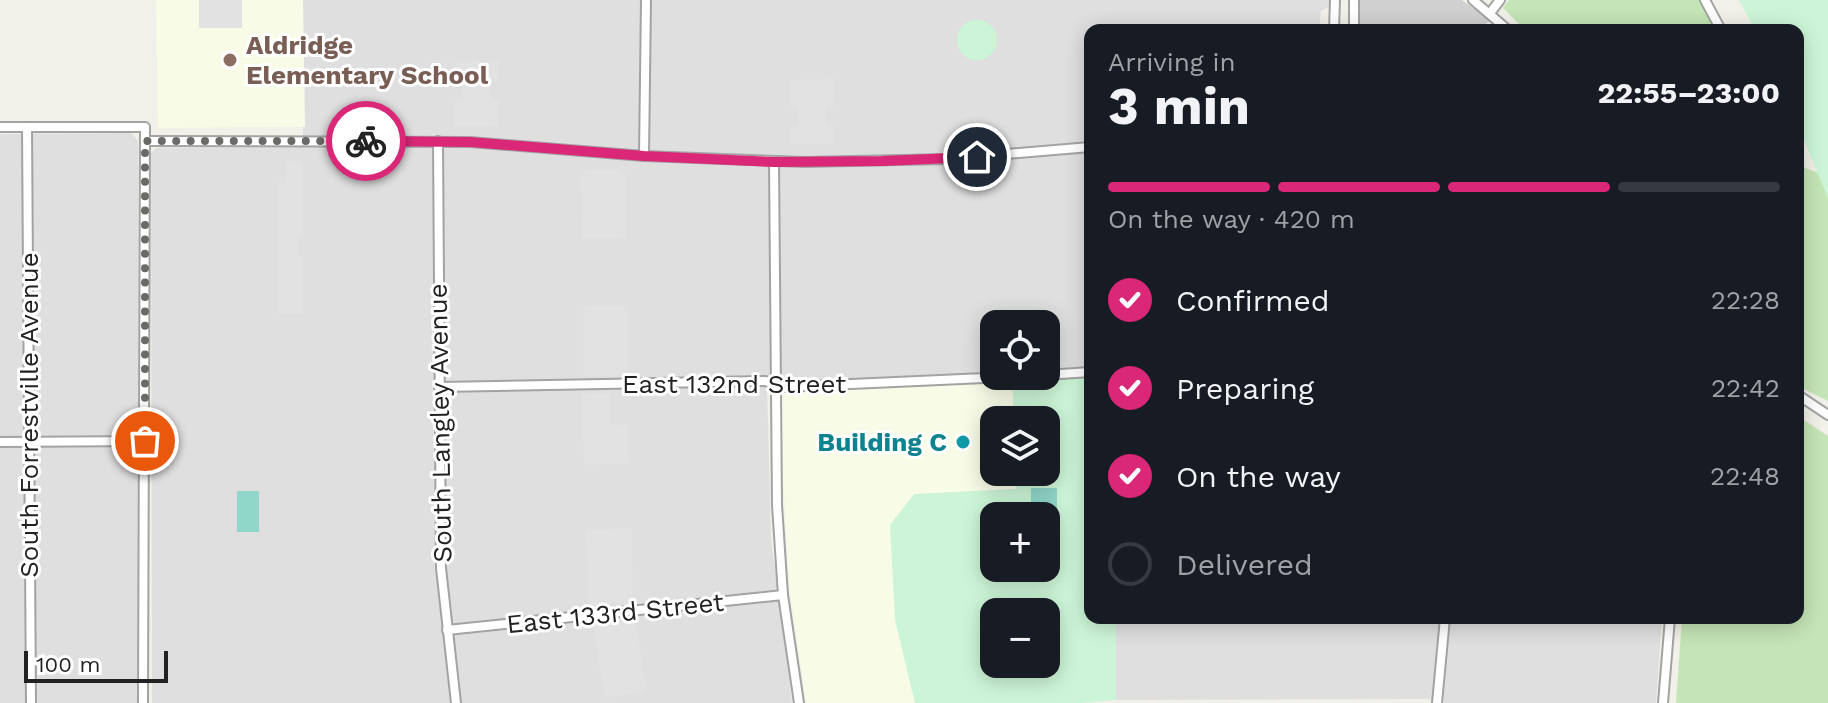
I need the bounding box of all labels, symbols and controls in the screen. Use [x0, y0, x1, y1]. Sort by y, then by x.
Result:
place label: Aldridge Elementary School [246, 30, 489, 90]
text: Arriving in [1108, 47, 1236, 77]
marker: Aldridge Elementary School [221, 51, 239, 69]
text: 22:55–23:00 [1597, 75, 1780, 110]
text: 3 min [1108, 76, 1250, 137]
courier [326, 101, 406, 181]
icon: bike [344, 119, 388, 163]
pin [943, 123, 1011, 191]
icon: home [955, 135, 999, 179]
text: On the way · 420 m [1108, 204, 1355, 234]
street label: South Forrestville Avenue [14, 252, 44, 578]
icon: check [1108, 278, 1152, 322]
street label: South Langley Avenue [423, 283, 457, 563]
text: Confirmed [1176, 283, 1330, 318]
text: 22:28 [1711, 285, 1780, 315]
map controls [980, 310, 1060, 678]
button: locate [980, 310, 1060, 390]
icon: check [1108, 366, 1152, 410]
street label: East 132nd Street [622, 369, 846, 399]
text: Preparing [1176, 371, 1314, 406]
text: 22:42 [1711, 373, 1780, 403]
button: layers [980, 406, 1060, 486]
pin [111, 407, 179, 475]
icon: bag [123, 419, 167, 463]
place label: Building C [817, 427, 947, 457]
marker: Building C [954, 433, 972, 451]
icon: check [1108, 454, 1152, 498]
text: On the way [1176, 459, 1341, 494]
text: 22:48 [1710, 461, 1780, 491]
button: + [980, 502, 1060, 582]
text: Delivered [1176, 547, 1313, 582]
street label: East 133rd Street [505, 587, 725, 639]
button: − [980, 598, 1060, 678]
scale bar [24, 647, 168, 683]
text: 100 m [36, 652, 100, 677]

